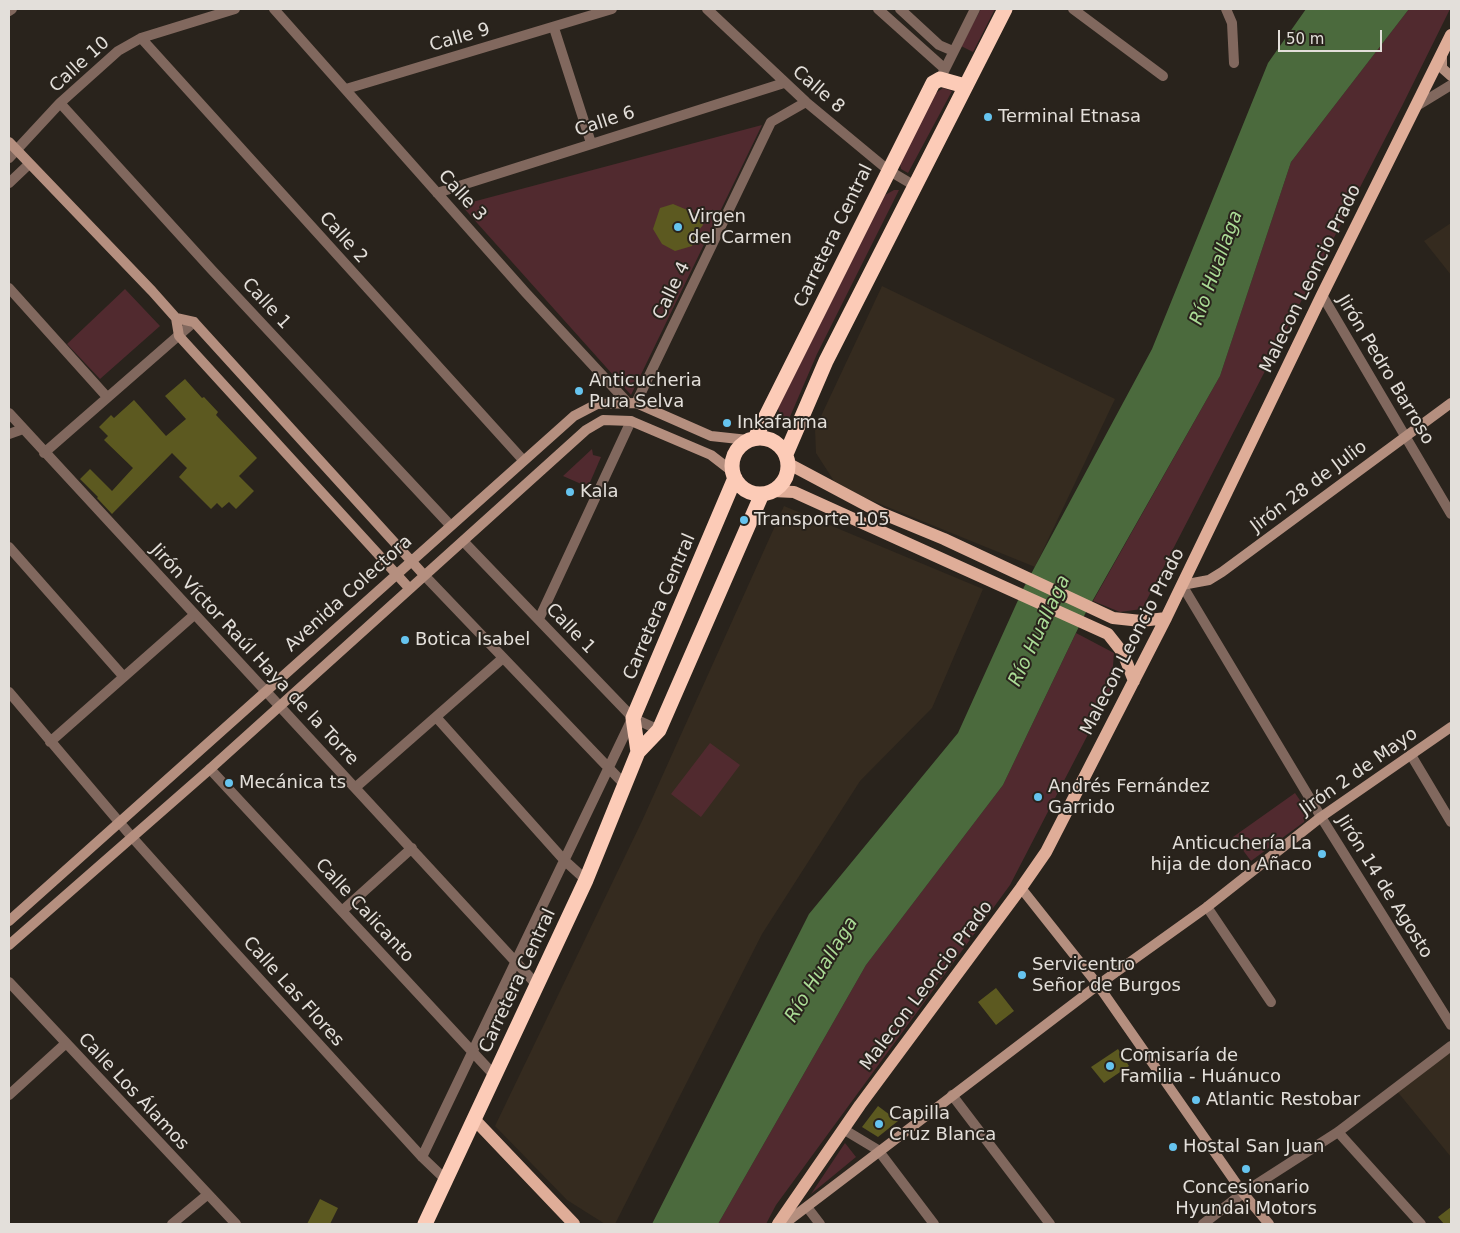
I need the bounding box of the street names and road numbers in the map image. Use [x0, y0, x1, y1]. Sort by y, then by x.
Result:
street label: Calle 9 [427, 19, 493, 57]
street label: Calle 10 [46, 32, 114, 98]
street label: Calle 8 [788, 62, 848, 118]
street label: Calle 6 [572, 102, 638, 142]
street label: Carretera Central [790, 161, 878, 311]
street label: Calle 3 [433, 166, 491, 226]
street label: Malecon Leoncio Prado [1256, 181, 1366, 377]
street label: Calle 2 [314, 208, 372, 268]
street label: Calle 4 [649, 258, 695, 324]
street label: Calle 1 [237, 274, 295, 334]
street label: Jirón Pedro Barroso [1332, 291, 1438, 449]
street label: Jirón 28 de Julio [1247, 436, 1371, 538]
street label: Avenida Colectora [281, 531, 417, 657]
street label: Carretera Central [619, 531, 701, 683]
street label: Jirón Víctor Raúl Haya de la Torre [145, 540, 363, 770]
street label: Malecon Leoncio Prado [1076, 545, 1190, 739]
street label: Calle 1 [541, 599, 599, 659]
street label: Jirón 2 de Mayo [1296, 723, 1422, 821]
street label: Jirón 14 de Agosto [1331, 812, 1437, 962]
street label: Calle Calicanto [310, 854, 418, 968]
street label: Malecon Leoncio Prado [856, 897, 998, 1075]
street label: Carretera Central [475, 905, 561, 1057]
street label: Calle Las Flores [238, 933, 348, 1051]
street label: Calle Los Álamos [73, 1029, 193, 1155]

